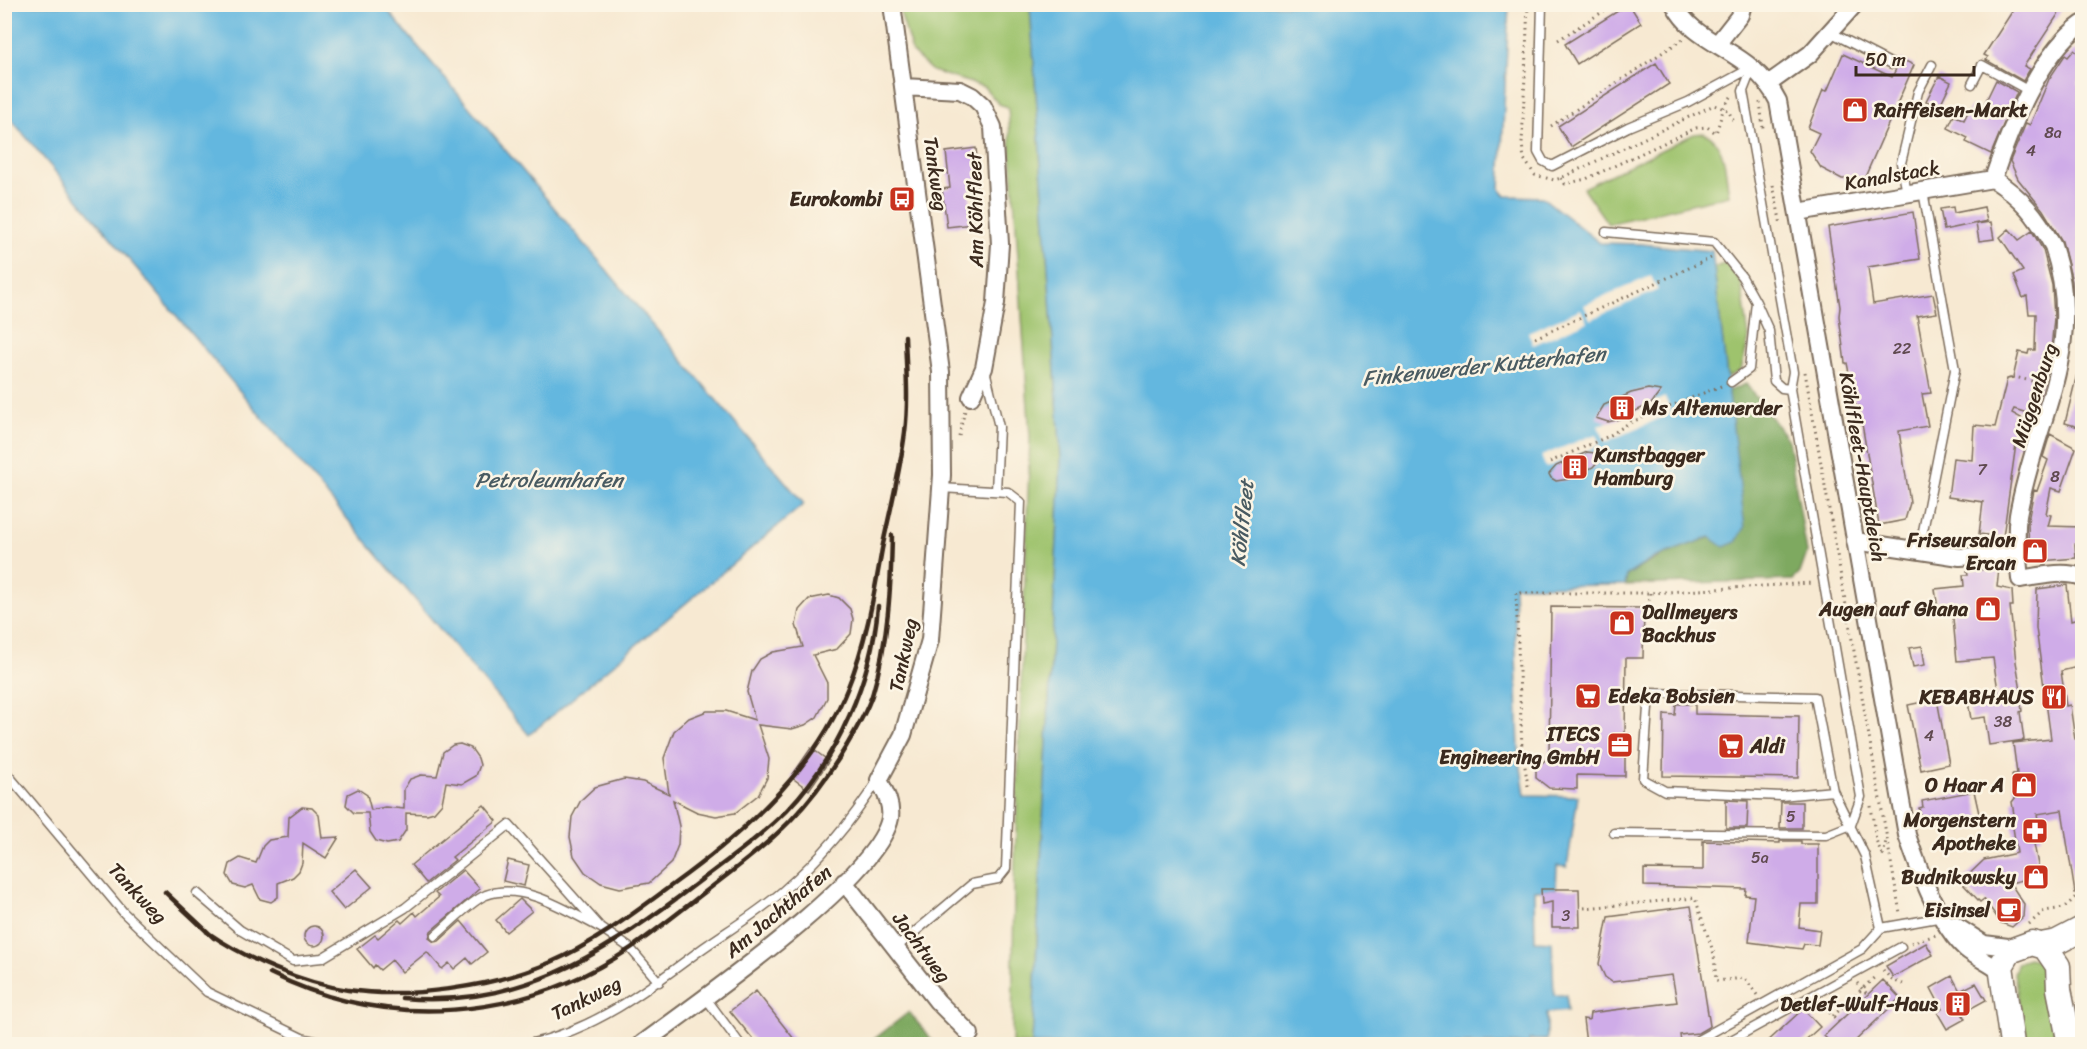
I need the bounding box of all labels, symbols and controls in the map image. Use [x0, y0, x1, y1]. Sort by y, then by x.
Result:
scale bar [1856, 39, 1974, 77]
text: 50 m [1865, 44, 1906, 76]
place label: Raiffeisen-Markt [1873, 93, 2028, 128]
shop icon: Raiffeisen-Markt [1840, 95, 1870, 125]
house number: 8a [2044, 118, 2062, 147]
street label: Tankweg [913, 135, 958, 214]
house number: 4 [2026, 136, 2036, 165]
street label: Kanalstack [1842, 150, 1943, 201]
street label: Am Köhlfleet [957, 151, 994, 269]
place label: Eurokombi [789, 182, 883, 217]
bus stop icon: Eurokombi [887, 184, 917, 214]
water label: Finkenwerder Kutterhafen [1361, 334, 1610, 398]
house number: 22 [1893, 334, 1911, 363]
street label: Müggenburg [2001, 338, 2068, 452]
street label: Köhlfleet-Hauptdeich [1829, 369, 1896, 565]
place label: Ms Altenwerder [1641, 391, 1783, 426]
building icon: Ms Altenwerder [1607, 393, 1637, 423]
place label: Kunstbagger Hamburg [1593, 438, 1706, 496]
building icon: Kunstbagger Hamburg [1560, 452, 1590, 482]
house number: 7 [1977, 455, 1987, 484]
water label: Petroleumhafen [475, 461, 625, 499]
house number: 8 [2050, 462, 2060, 491]
water label: Köhlfleet [1219, 475, 1266, 568]
place label: Friseursalon Ercan [1906, 523, 2016, 581]
shop icon: Friseursalon Ercan [2020, 536, 2050, 566]
place label: Augen auf Ghana [1818, 592, 1969, 627]
shop icon: Augen auf Ghana [1973, 594, 2003, 624]
place label: Dallmeyers Backhus [1642, 595, 1738, 653]
shop icon: Dallmeyers Backhus [1607, 608, 1637, 638]
street label: Tankweg [879, 615, 928, 695]
place label: Edeka Bobsien [1608, 679, 1735, 714]
place label: KEBABHAUS [1918, 680, 2034, 715]
supermarket icon: Edeka Bobsien [1573, 681, 1603, 711]
restaurant icon: KEBABHAUS [2039, 682, 2069, 712]
house number: 38 [1994, 707, 2013, 736]
place label: ITECS Engineering GmbH [1439, 717, 1601, 775]
house number: 4 [1924, 721, 1934, 750]
place label: Aldi [1749, 729, 1786, 764]
office icon: ITECS Engineering GmbH [1605, 730, 1635, 760]
supermarket icon: Aldi [1716, 731, 1746, 761]
place label: O Haar A [1925, 768, 2004, 803]
shop icon: O Haar A [2009, 770, 2039, 800]
house number: 5 [1786, 802, 1796, 831]
place label: Morgenstern Apotheke [1903, 803, 2016, 861]
pharmacy icon: Morgenstern Apotheke [2020, 816, 2050, 846]
house number: 5a [1751, 843, 1769, 872]
street label: Tankweg [99, 854, 176, 933]
street label: Am Jachthafen [716, 855, 840, 968]
place label: Budnikowsky [1901, 860, 2017, 895]
shop icon: Budnikowsky [2021, 862, 2051, 892]
place label: Eisinsel [1924, 893, 1991, 928]
cafe icon: Eisinsel [1994, 895, 2024, 925]
house number: 3 [1562, 901, 1571, 930]
street label: Jachtweg [882, 903, 960, 991]
street label: Tankweg [545, 966, 628, 1031]
place label: Detlef-Wulf-Haus [1780, 987, 1939, 1022]
building icon: Detlef-Wulf-Haus [1943, 989, 1973, 1019]

